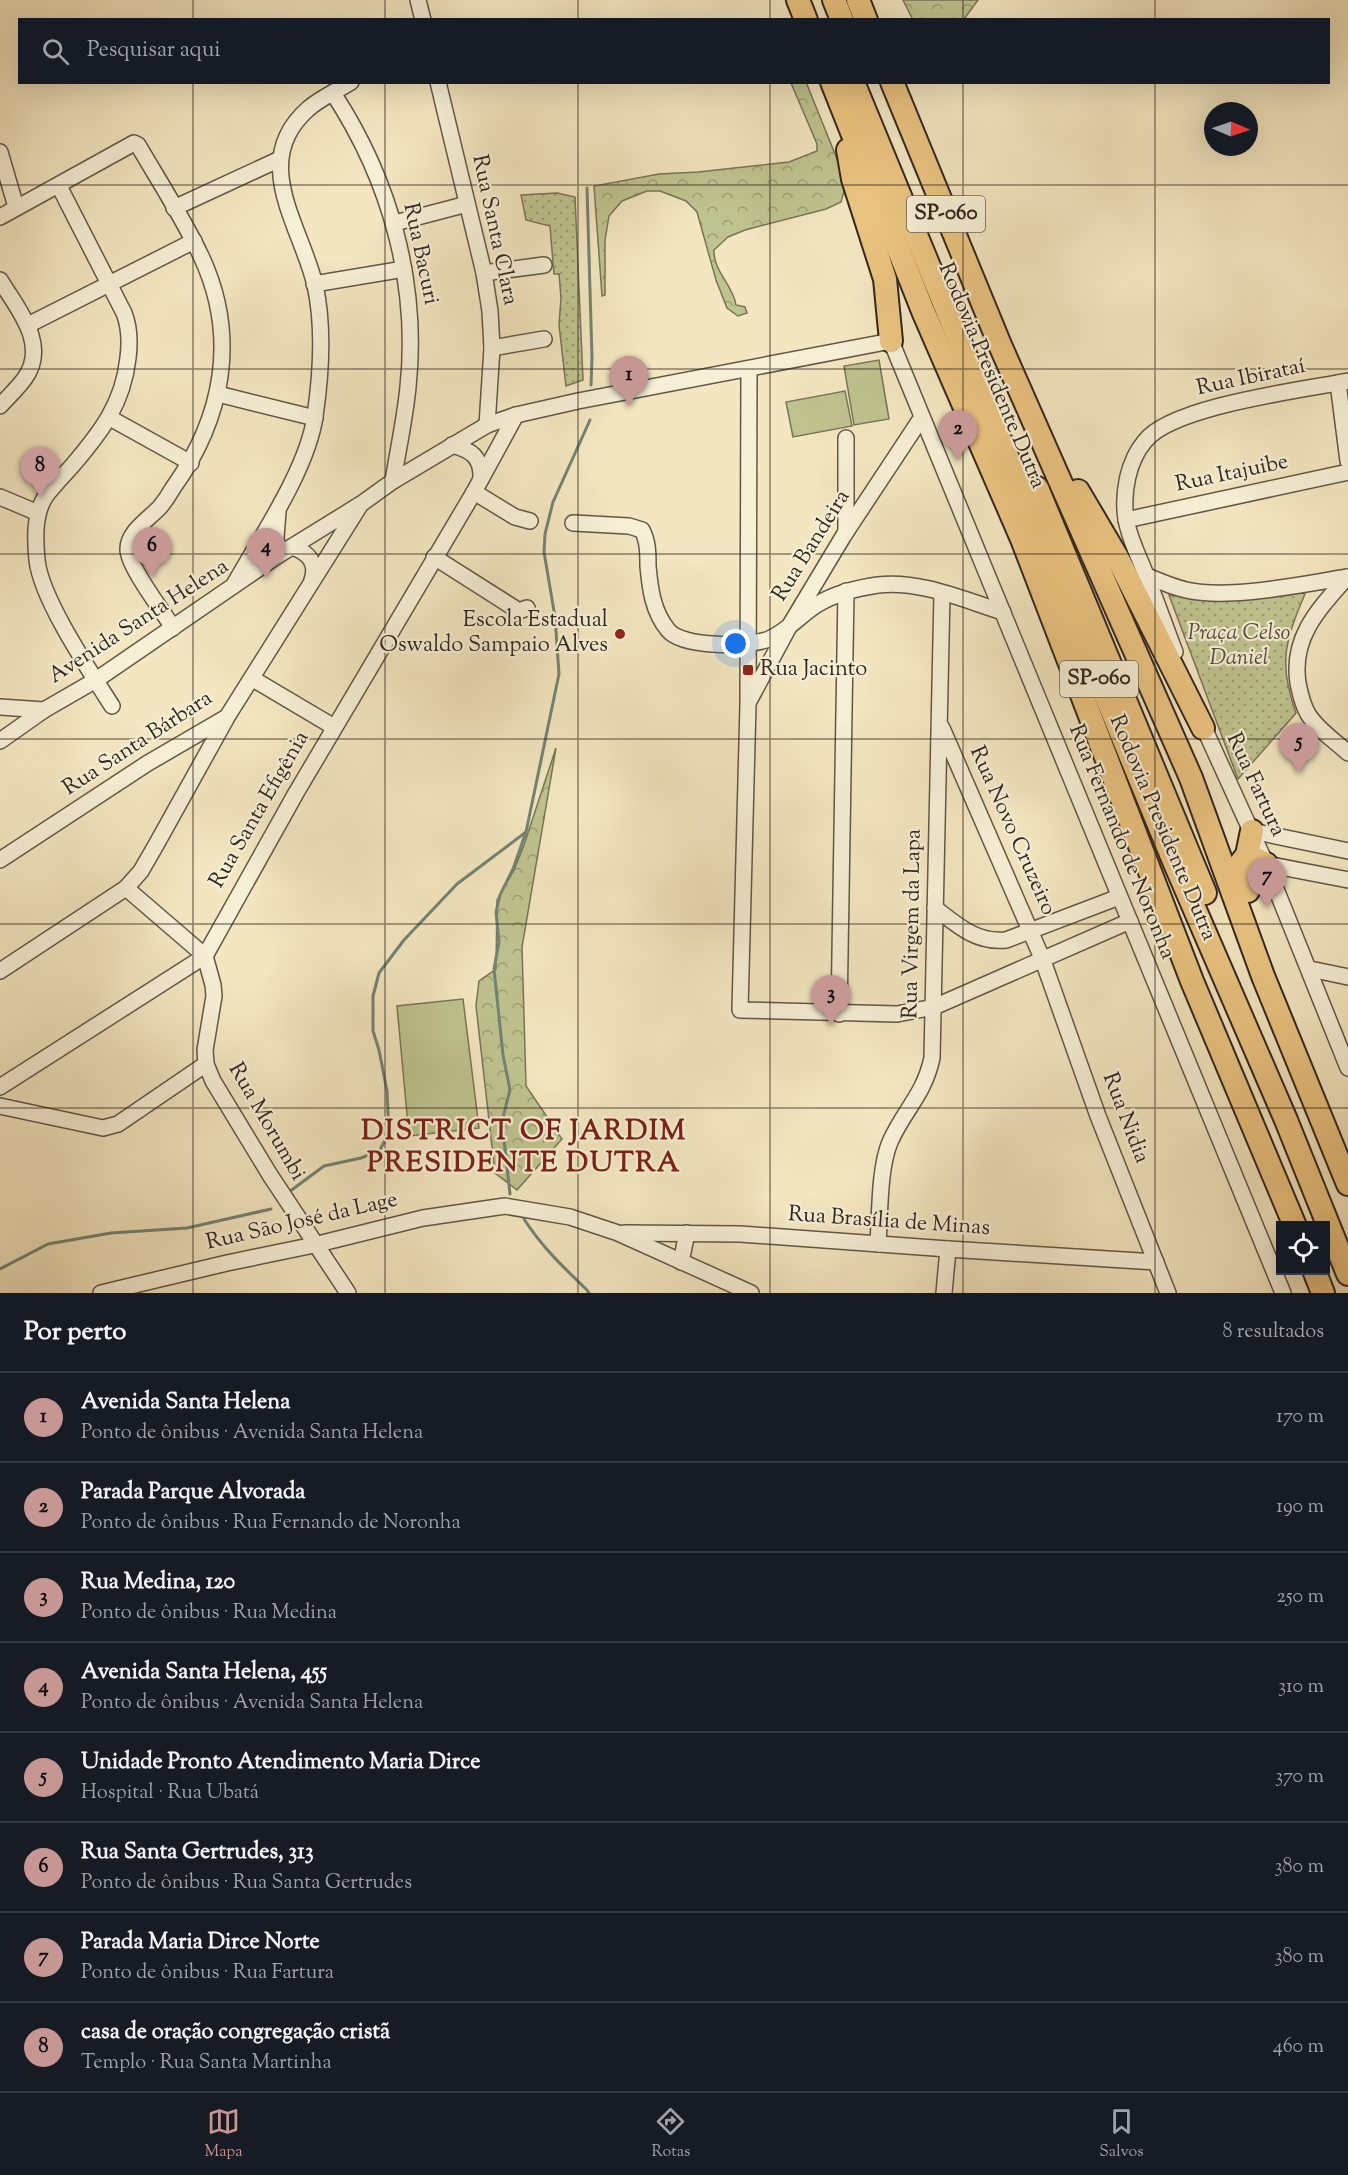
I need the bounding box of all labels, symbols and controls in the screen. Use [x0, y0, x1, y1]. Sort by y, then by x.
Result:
search box [18, 18, 1330, 84]
icon: search [39, 35, 72, 68]
text: Pesquisar aqui [87, 35, 221, 67]
north arrow [1204, 102, 1258, 156]
street label: Rua Santa Clara [462, 152, 526, 308]
road number: SP-060 [907, 196, 985, 232]
street label: Rua Bacuri [394, 200, 446, 308]
street label: Rodovia Presidente Dutra [929, 258, 1053, 494]
street label: Rua Ibirataí [1194, 351, 1308, 405]
pin: 1 [610, 356, 648, 406]
pin: 2 [938, 410, 978, 460]
street label: Rua Itajuibe [1173, 446, 1291, 502]
pin: 8 [20, 448, 60, 497]
street label: Rua Bandeira [765, 484, 859, 608]
pin: 6 [132, 528, 172, 577]
pin: 4 [246, 528, 286, 578]
street label: Avenida Santa Helena [42, 552, 236, 692]
place label: Escola Estadual Oswaldo Sampaio Alves [379, 605, 608, 662]
park label: Praça Celso Daniel [1188, 618, 1291, 675]
marker: Escola Estadual Oswaldo Sampaio Alves [613, 627, 627, 641]
your location [721, 629, 750, 658]
place label: Rua Jacinto [760, 654, 867, 686]
road number: SP-060 [1060, 661, 1138, 697]
marker: Rua Jacinto [741, 663, 755, 677]
street label: Rua Santa Bárbara [57, 683, 219, 805]
street label: Rodovia Presidente Dutra [1100, 710, 1224, 946]
street label: Rua Fernando de Noronha [1059, 720, 1183, 964]
pin: 5 [1280, 724, 1318, 773]
street label: Rua Santa Efigênia [202, 726, 318, 894]
street label: Rua Fartura [1217, 728, 1293, 842]
street label: Rua Novo Cruzeiro [960, 741, 1064, 921]
street label: Rua Virgem da Lapa [895, 829, 931, 1019]
pin: 7 [1248, 858, 1286, 907]
pin: 3 [812, 976, 850, 1025]
street label: Rua Morumbi [219, 1057, 313, 1187]
street label: Rua Nidia [1093, 1068, 1157, 1168]
district label: DISTRICT OF JARDIM PRESIDENTE DUTRA [361, 1112, 687, 1184]
street label: Rua São José da Lage [203, 1184, 401, 1260]
street label: Rua Brasília de Minas [787, 1199, 991, 1245]
map controls [1276, 1221, 1330, 1275]
button: locate [1276, 1221, 1330, 1275]
text: Por perto [24, 1314, 126, 1351]
text: 8 resultados [1222, 1318, 1324, 1347]
text: Avenida Santa Helena [81, 1387, 290, 1419]
text: 1 [40, 1403, 47, 1432]
text: 170 m [1276, 1403, 1324, 1432]
text: Ponto de ônibus · Avenida Santa Helena [81, 1419, 423, 1448]
text: Parada Parque Alvorada [81, 1477, 306, 1509]
text: 2 [39, 1493, 48, 1522]
text: 190 m [1276, 1493, 1324, 1522]
text: Ponto de ônibus · Rua Fernando de Noronha [81, 1509, 461, 1538]
text: Rua Medina, 120 [81, 1567, 235, 1599]
text: 3 [39, 1583, 48, 1612]
text: 250 m [1276, 1583, 1324, 1612]
text: Ponto de ônibus · Rua Medina [81, 1599, 337, 1628]
text: Avenida Santa Helena, 455 [81, 1657, 327, 1689]
text: 4 [38, 1673, 49, 1702]
text: 310 m [1278, 1673, 1324, 1702]
text: Ponto de ônibus · Avenida Santa Helena [81, 1689, 423, 1718]
text: Unidade Pronto Atendimento Maria Dirce [81, 1747, 480, 1779]
text: 5 [40, 1763, 47, 1792]
text: 370 m [1275, 1763, 1324, 1792]
text: Hospital · Rua Ubatá [81, 1779, 259, 1808]
text: Rua Santa Gertrudes, 313 [81, 1837, 314, 1869]
text: 6 [39, 1853, 48, 1882]
text: 380 m [1275, 1853, 1324, 1882]
text: Ponto de ônibus · Rua Santa Gertrudes [81, 1869, 412, 1898]
text: Parada Maria Dirce Norte [81, 1927, 320, 1959]
text: 7 [38, 1943, 49, 1972]
text: 380 m [1275, 1943, 1324, 1972]
text: Ponto de ônibus · Rua Fartura [81, 1959, 334, 1988]
text: casa de oração congregação cristã [81, 2017, 390, 2049]
text: 8 [39, 2033, 49, 2062]
text: 460 m [1273, 2033, 1324, 2062]
text: Templo · Rua Santa Martinha [81, 2049, 332, 2078]
tab: Mapa [204, 2105, 243, 2164]
tab: Rotas [652, 2105, 690, 2164]
tab: Salvos [1099, 2105, 1144, 2164]

